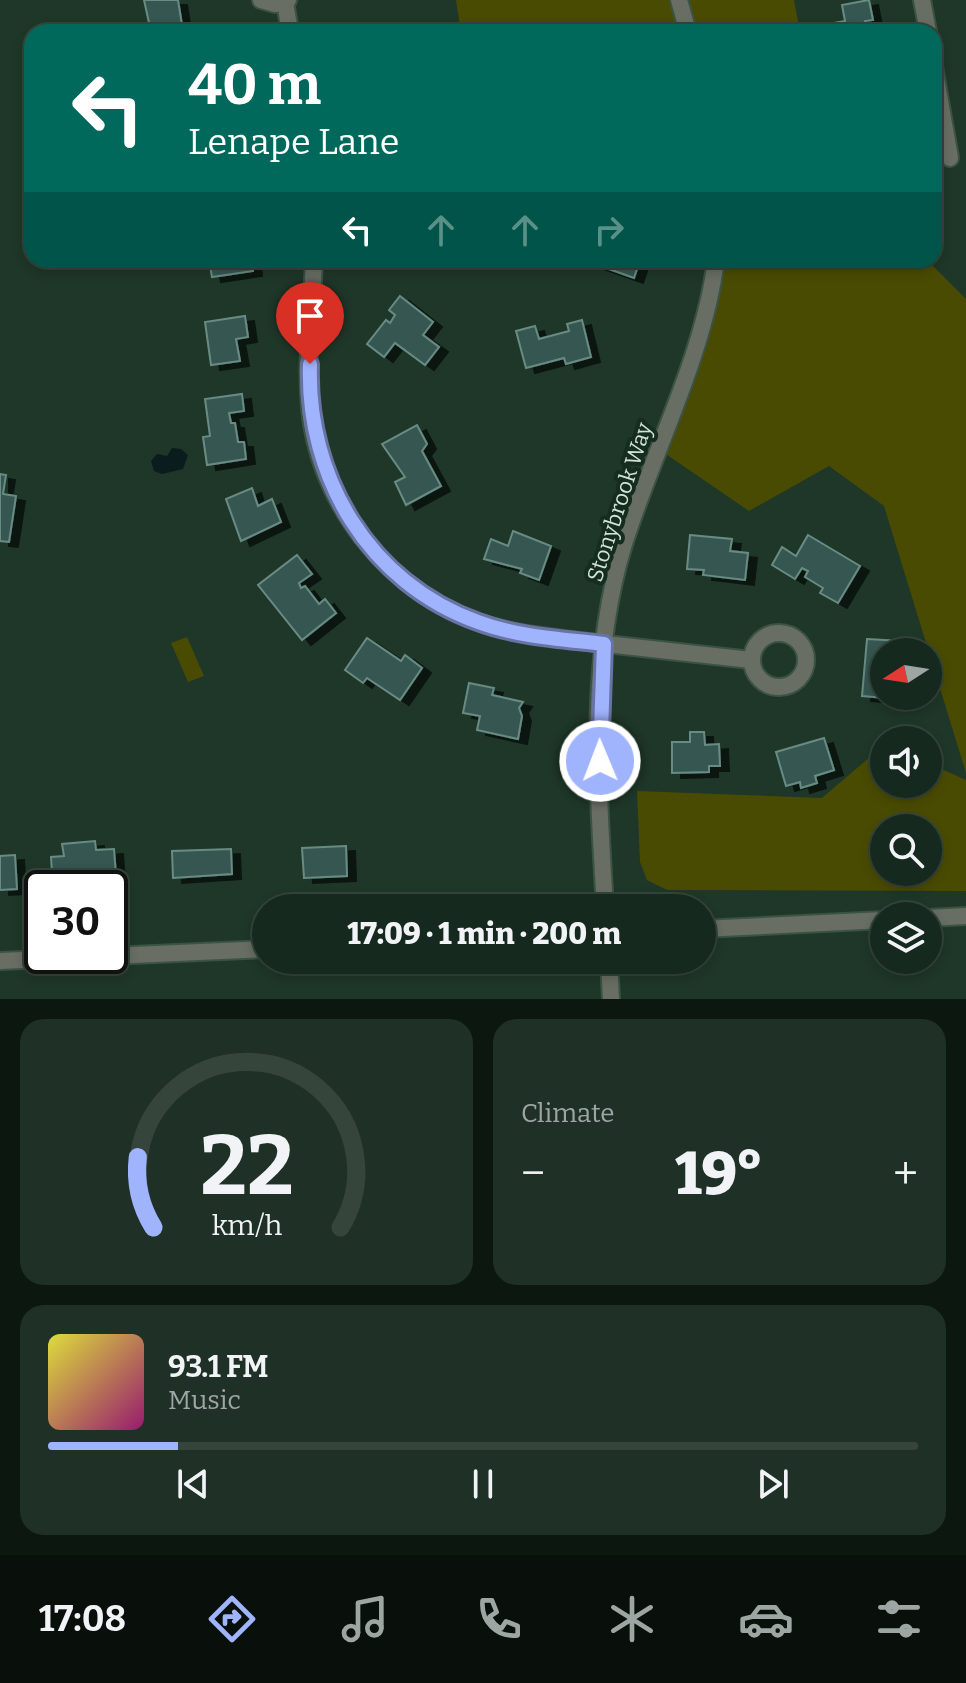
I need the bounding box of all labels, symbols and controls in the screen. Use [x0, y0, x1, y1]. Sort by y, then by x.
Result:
text: 40 m [188, 52, 321, 119]
icon: left [56, 56, 160, 160]
text: Lenape Lane [188, 120, 400, 164]
icon: left [335, 208, 379, 252]
icon: ahead [419, 208, 463, 252]
icon: ahead [503, 208, 547, 252]
icon: right [587, 208, 631, 252]
pin [276, 282, 344, 364]
icon: arrive [288, 294, 332, 338]
street label: Stonybrook Way [581, 419, 658, 585]
north arrow [870, 638, 942, 710]
map controls [870, 638, 942, 974]
position arrow [558, 719, 642, 803]
button: sound [870, 726, 942, 798]
button: search [870, 814, 942, 886]
speed limit sign: 30 [24, 870, 128, 974]
button: layers [870, 902, 942, 974]
text: 17:09 · 1 min · 200 m [347, 916, 621, 952]
text: Climate [521, 1098, 615, 1129]
text: 22 [200, 1116, 293, 1216]
text: 19° [675, 1138, 763, 1210]
text: − [521, 1147, 545, 1200]
text: + [893, 1147, 918, 1200]
text: km/h [211, 1208, 282, 1243]
text: 93.1 FM [168, 1349, 269, 1385]
text: Music [168, 1385, 241, 1416]
icon: previous [171, 1462, 215, 1506]
icon: pause [461, 1462, 505, 1506]
icon: next [751, 1462, 795, 1506]
icon: directions [204, 1591, 260, 1647]
icon: music [337, 1591, 393, 1647]
icon: phone [471, 1591, 527, 1647]
icon: climate [604, 1591, 660, 1647]
icon: car [738, 1591, 794, 1647]
icon: filters [871, 1591, 927, 1647]
text: 17:08 [39, 1597, 126, 1641]

